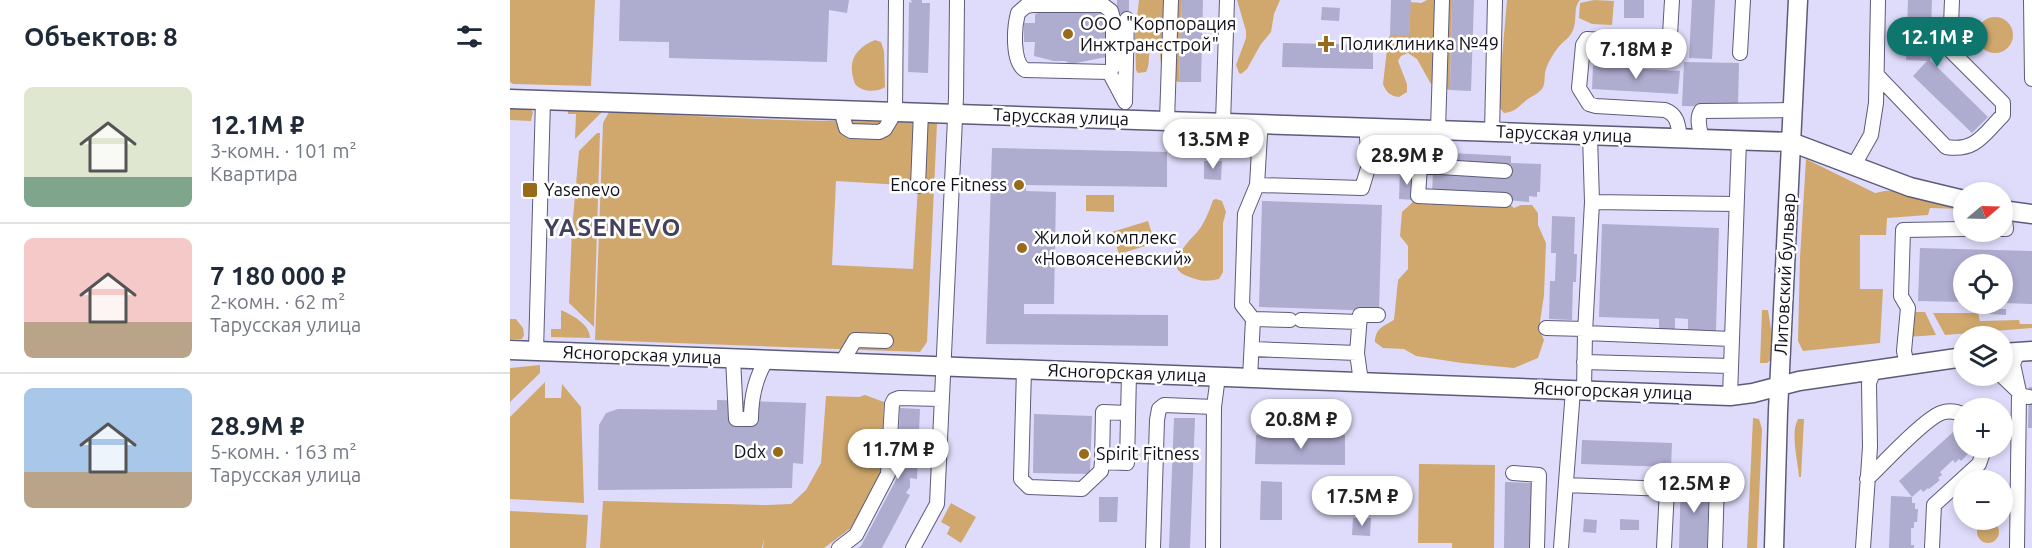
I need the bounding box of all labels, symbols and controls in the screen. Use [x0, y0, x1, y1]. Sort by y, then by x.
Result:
place label: ООО "Корпорация Инжтрансстрой" [1080, 13, 1236, 54]
pin: 12.1M ₽ [1882, 17, 1992, 68]
icon: filters [453, 20, 486, 53]
text: Объектов: 8 [24, 22, 178, 51]
text: 12.1M ₽ [1901, 25, 1973, 48]
marker: ООО "Корпорация Инжтрансстрой" [1061, 27, 1075, 41]
pin: 7.18M ₽ [1581, 29, 1691, 80]
place label: Поликлиника №49 [1340, 33, 1499, 53]
marker: Поликлиника №49 [1317, 35, 1335, 53]
text: 7.18M ₽ [1600, 37, 1672, 60]
street label: Тарусская улица [993, 104, 1129, 128]
text: 12.1M ₽ [210, 110, 304, 139]
icon: home [72, 111, 144, 183]
pin: 13.5M ₽ [1158, 119, 1268, 170]
street label: Тарусская улица [1496, 121, 1632, 145]
text: 13.5M ₽ [1177, 127, 1249, 150]
pin: 28.9M ₽ [1352, 135, 1462, 186]
text: 3-комн. · 101 m² [210, 139, 357, 162]
text: 28.9M ₽ [1371, 143, 1443, 166]
text: Квартира [210, 162, 298, 185]
place label: Encore Fitness [890, 174, 1007, 194]
marker: Encore Fitness [1012, 178, 1026, 192]
place label: Yasenevo [544, 179, 620, 199]
marker: Yasenevo [521, 181, 539, 199]
north arrow [1953, 182, 2013, 242]
map controls [1953, 182, 2013, 530]
street label: Литовский бульвар [1770, 192, 1798, 356]
district label: YASENEVO [544, 214, 682, 241]
place label: Жилой комплекс «Новоясеневский» [1034, 227, 1192, 268]
marker: Жилой комплекс «Новоясеневский» [1015, 241, 1029, 255]
button: locate [1953, 254, 2013, 314]
text: 7 180 000 ₽ [210, 261, 346, 290]
icon: home [72, 262, 144, 334]
text: 2-комн. · 62 m² [210, 290, 345, 313]
text: Тарусская улица [210, 313, 361, 336]
button: layers [1953, 326, 2013, 386]
street label: Ясногорская улица [562, 341, 722, 367]
street label: Ясногорская улица [1047, 359, 1207, 385]
street label: Ясногорская улица [1533, 377, 1693, 403]
button: + [1953, 398, 2013, 458]
pin: 20.8M ₽ [1246, 399, 1356, 450]
text: 20.8M ₽ [1265, 407, 1337, 430]
text: 28.9M ₽ [210, 411, 304, 440]
icon: home [72, 412, 144, 484]
pin: 11.7M ₽ [843, 429, 953, 480]
text: 11.7M ₽ [862, 437, 934, 460]
text: 5-комн. · 163 m² [210, 440, 357, 463]
place label: Ddx [734, 441, 766, 461]
place label: Spirit Fitness [1096, 443, 1200, 463]
marker: Ddx [771, 445, 785, 459]
marker: Spirit Fitness [1077, 447, 1091, 461]
text: Тарусская улица [210, 463, 361, 486]
pin: 12.5M ₽ [1639, 463, 1749, 514]
button: − [1953, 470, 2013, 530]
text: 12.5M ₽ [1658, 471, 1730, 494]
pin: 17.5M ₽ [1307, 476, 1417, 527]
text: 17.5M ₽ [1326, 484, 1398, 507]

